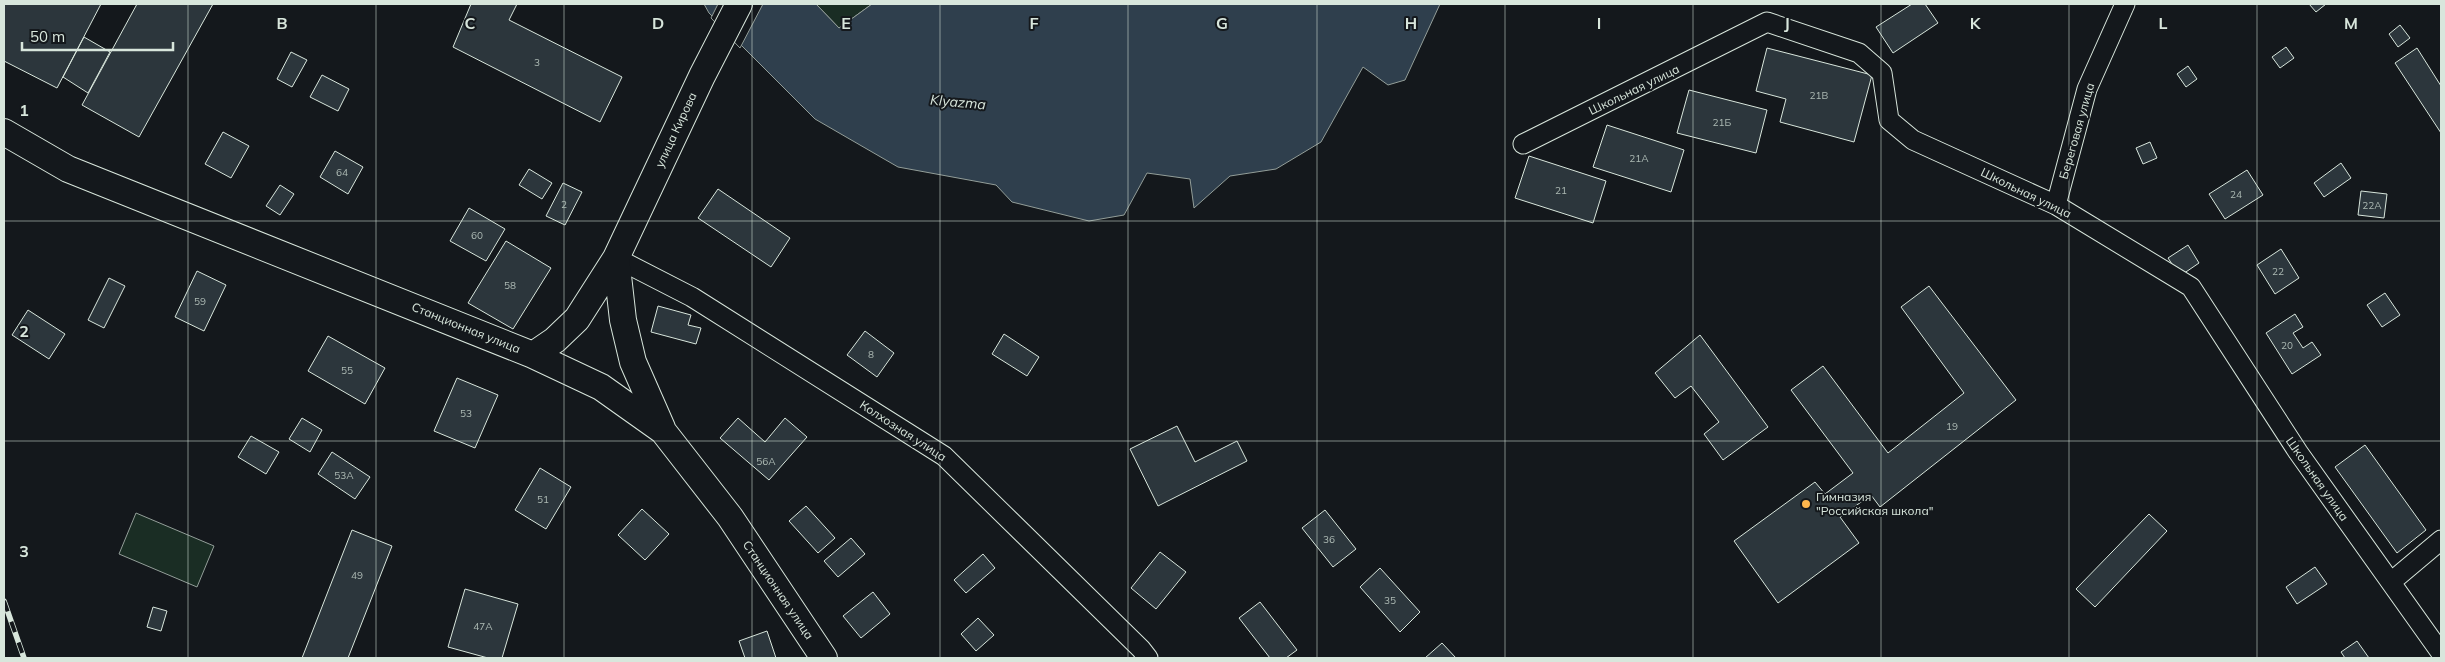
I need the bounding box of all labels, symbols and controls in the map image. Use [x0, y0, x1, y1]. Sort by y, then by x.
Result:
text: B [276, 13, 288, 33]
text: C [465, 13, 476, 33]
text: D [652, 13, 664, 33]
text: E [841, 13, 851, 33]
text: F [1029, 13, 1039, 33]
text: G [1216, 13, 1228, 33]
text: H [1405, 13, 1417, 33]
text: I [1597, 13, 1601, 33]
text: J [1784, 13, 1790, 33]
text: K [1970, 13, 1982, 33]
text: L [2159, 13, 2168, 33]
text: M [2344, 13, 2358, 33]
scale bar [22, 20, 174, 52]
text: 50 m [30, 27, 65, 46]
house number: 3 [534, 56, 540, 69]
street label: Школьная улица [1586, 61, 1682, 118]
street label: Береговая улица [2056, 81, 2097, 181]
house number: 21В [1810, 89, 1829, 102]
street label: улица Кирова [652, 90, 700, 170]
water label: Klyazma [929, 91, 987, 113]
text: 1 [19, 100, 29, 120]
house number: 21Б [1713, 116, 1732, 129]
house number: 21А [1629, 152, 1649, 165]
street label: Школьная улица [1978, 164, 2074, 221]
house number: 64 [336, 166, 348, 179]
house number: 21 [1555, 184, 1567, 197]
house number: 24 [2230, 188, 2242, 201]
house number: 2 [561, 198, 567, 211]
house number: 22А [2362, 199, 2382, 212]
house number: 60 [471, 229, 483, 242]
house number: 22 [2272, 265, 2284, 278]
house number: 58 [504, 279, 516, 292]
house number: 59 [194, 295, 206, 308]
street label: Станционная улица [410, 299, 523, 356]
text: 2 [19, 321, 29, 341]
house number: 20 [2281, 339, 2293, 352]
house number: 8 [868, 348, 874, 361]
house number: 55 [341, 364, 353, 377]
street label: Колхозная улица [857, 397, 949, 464]
house number: 53 [460, 407, 472, 420]
house number: 19 [1946, 420, 1958, 433]
street label: Школьная улица [2283, 434, 2352, 524]
house number: 56А [756, 455, 776, 468]
house number: 53А [334, 469, 354, 482]
place label: Гимназия "Российская школа" [1816, 489, 1933, 518]
house number: 51 [537, 493, 549, 506]
marker: Гимназия "Российская школа" [1800, 498, 1812, 510]
house number: 36 [1323, 533, 1335, 546]
street label: Станционная улица [740, 537, 817, 642]
text: 3 [19, 541, 29, 561]
house number: 49 [351, 569, 363, 582]
house number: 35 [1384, 594, 1396, 607]
house number: 47А [473, 620, 493, 633]

